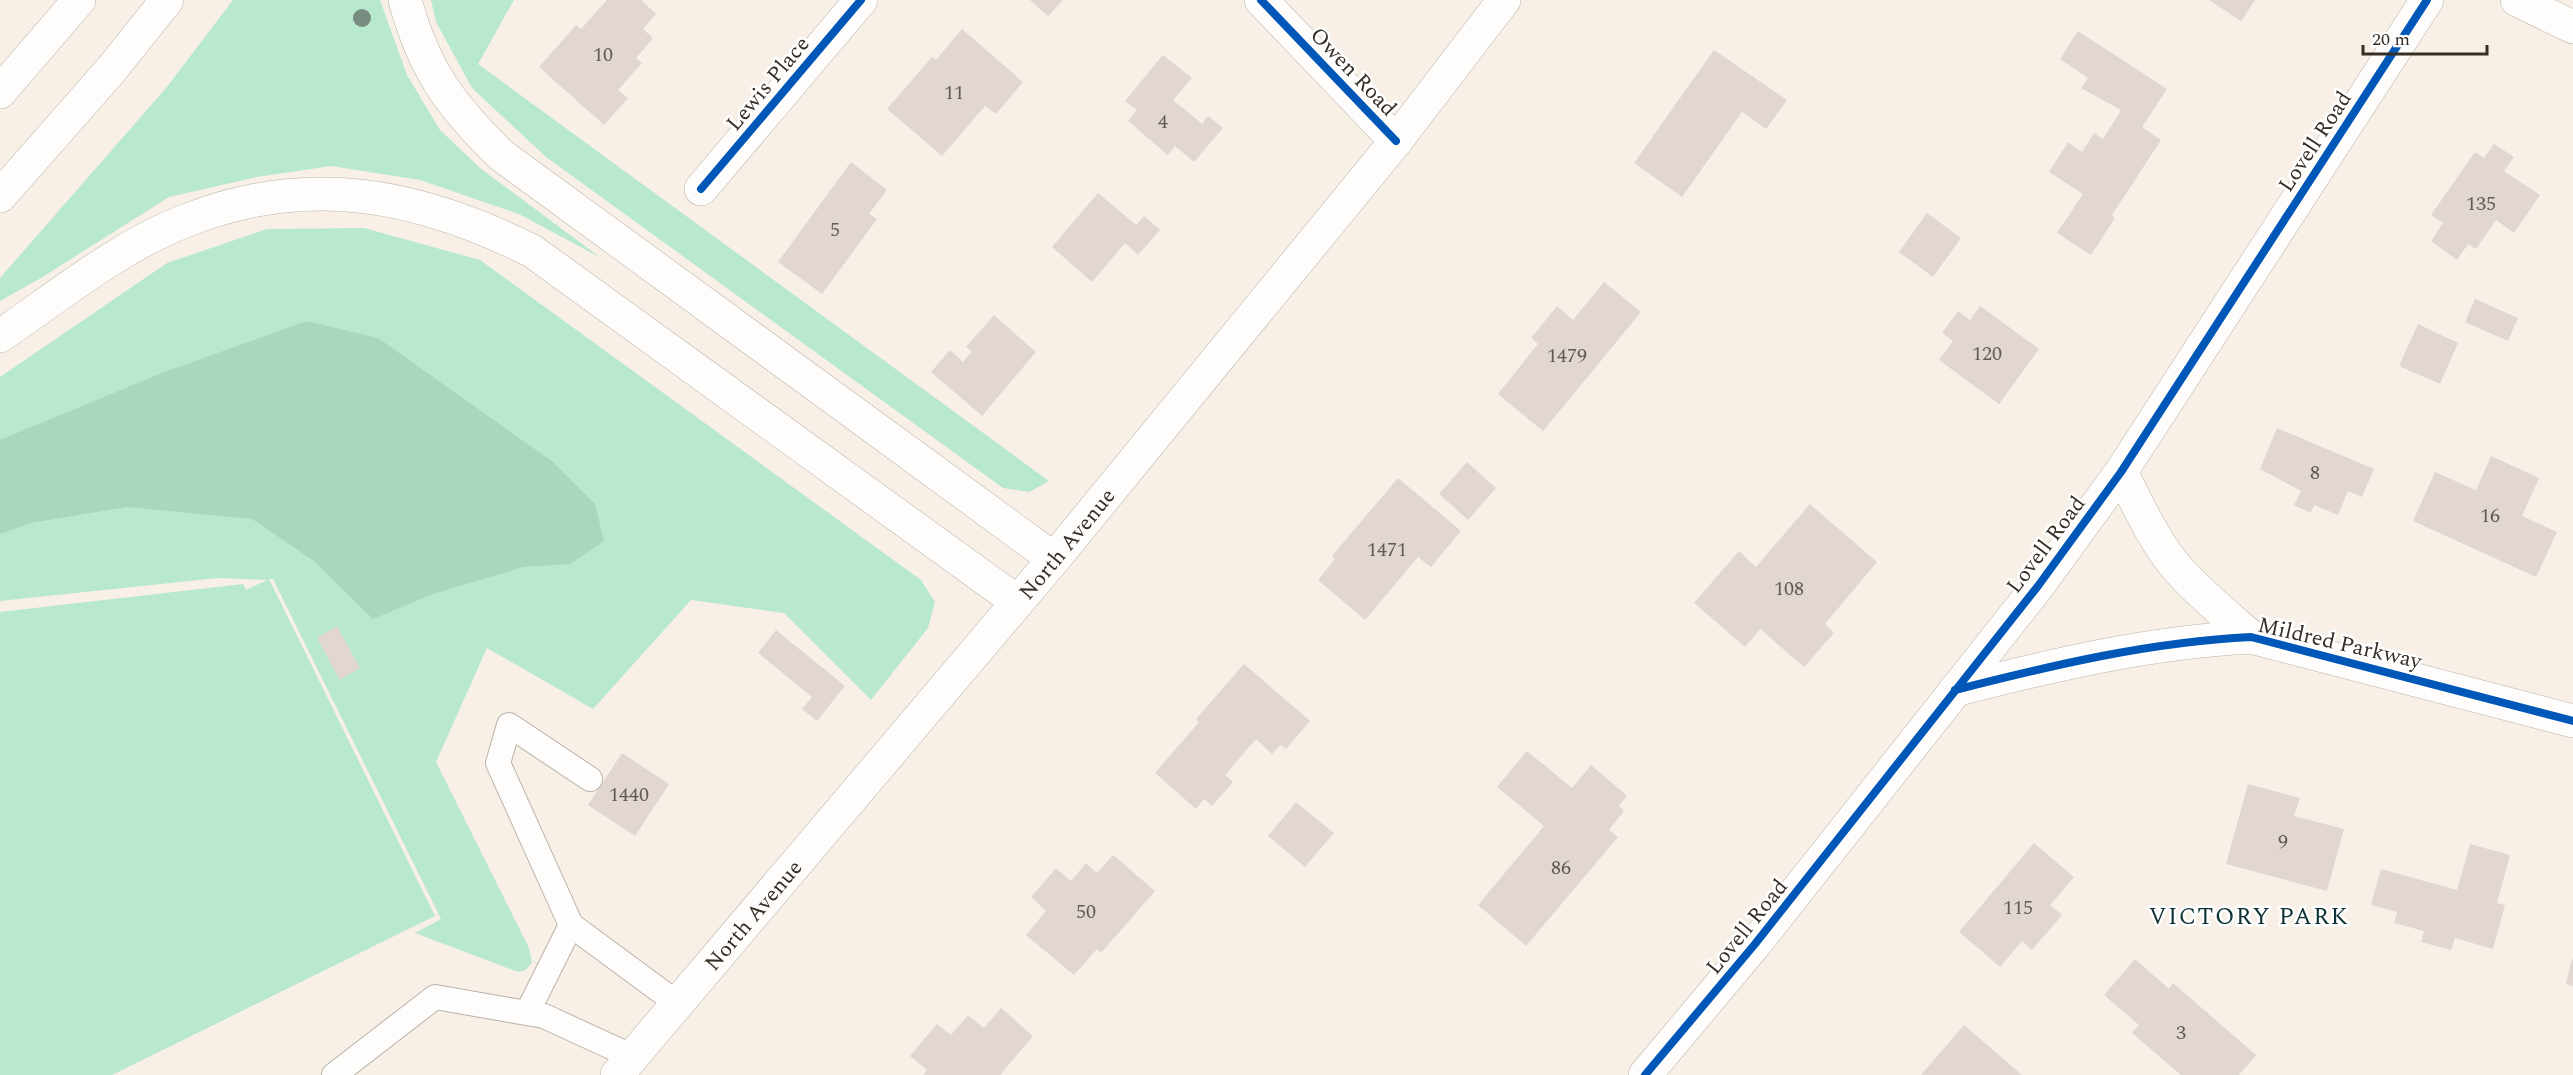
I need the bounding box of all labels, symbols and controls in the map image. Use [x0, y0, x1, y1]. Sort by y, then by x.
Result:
scale bar [2363, 18, 2488, 56]
street label: Owen Road [1302, 20, 1404, 124]
text: 20 m [2372, 26, 2410, 53]
street label: Lewis Place [718, 29, 818, 139]
house number: 10 [593, 40, 613, 70]
house number: 11 [944, 78, 964, 108]
street label: Lovell Road [2270, 85, 2360, 199]
house number: 4 [1158, 107, 1168, 137]
house number: 135 [2466, 189, 2496, 219]
house number: 5 [830, 215, 840, 245]
house number: 120 [1972, 339, 2002, 369]
house number: 1479 [1547, 341, 1587, 371]
house number: 8 [2310, 458, 2320, 488]
street label: North Avenue [1011, 481, 1124, 608]
street label: Lovell Road [1998, 489, 2094, 601]
house number: 16 [2480, 501, 2500, 531]
house number: 1471 [1367, 535, 1407, 565]
house number: 108 [1774, 574, 1804, 604]
street label: Mildred Parkway [2255, 609, 2426, 679]
house number: 1440 [609, 780, 649, 810]
house number: 9 [2278, 827, 2288, 857]
street label: North Avenue [697, 853, 811, 979]
house number: 86 [1551, 853, 1571, 883]
street label: Lovell Road [1698, 872, 1796, 982]
house number: 115 [2003, 893, 2033, 923]
house number: 50 [1076, 897, 1096, 927]
district label: VICTORY PARK [2149, 899, 2349, 935]
house number: 3 [2176, 1018, 2186, 1048]

